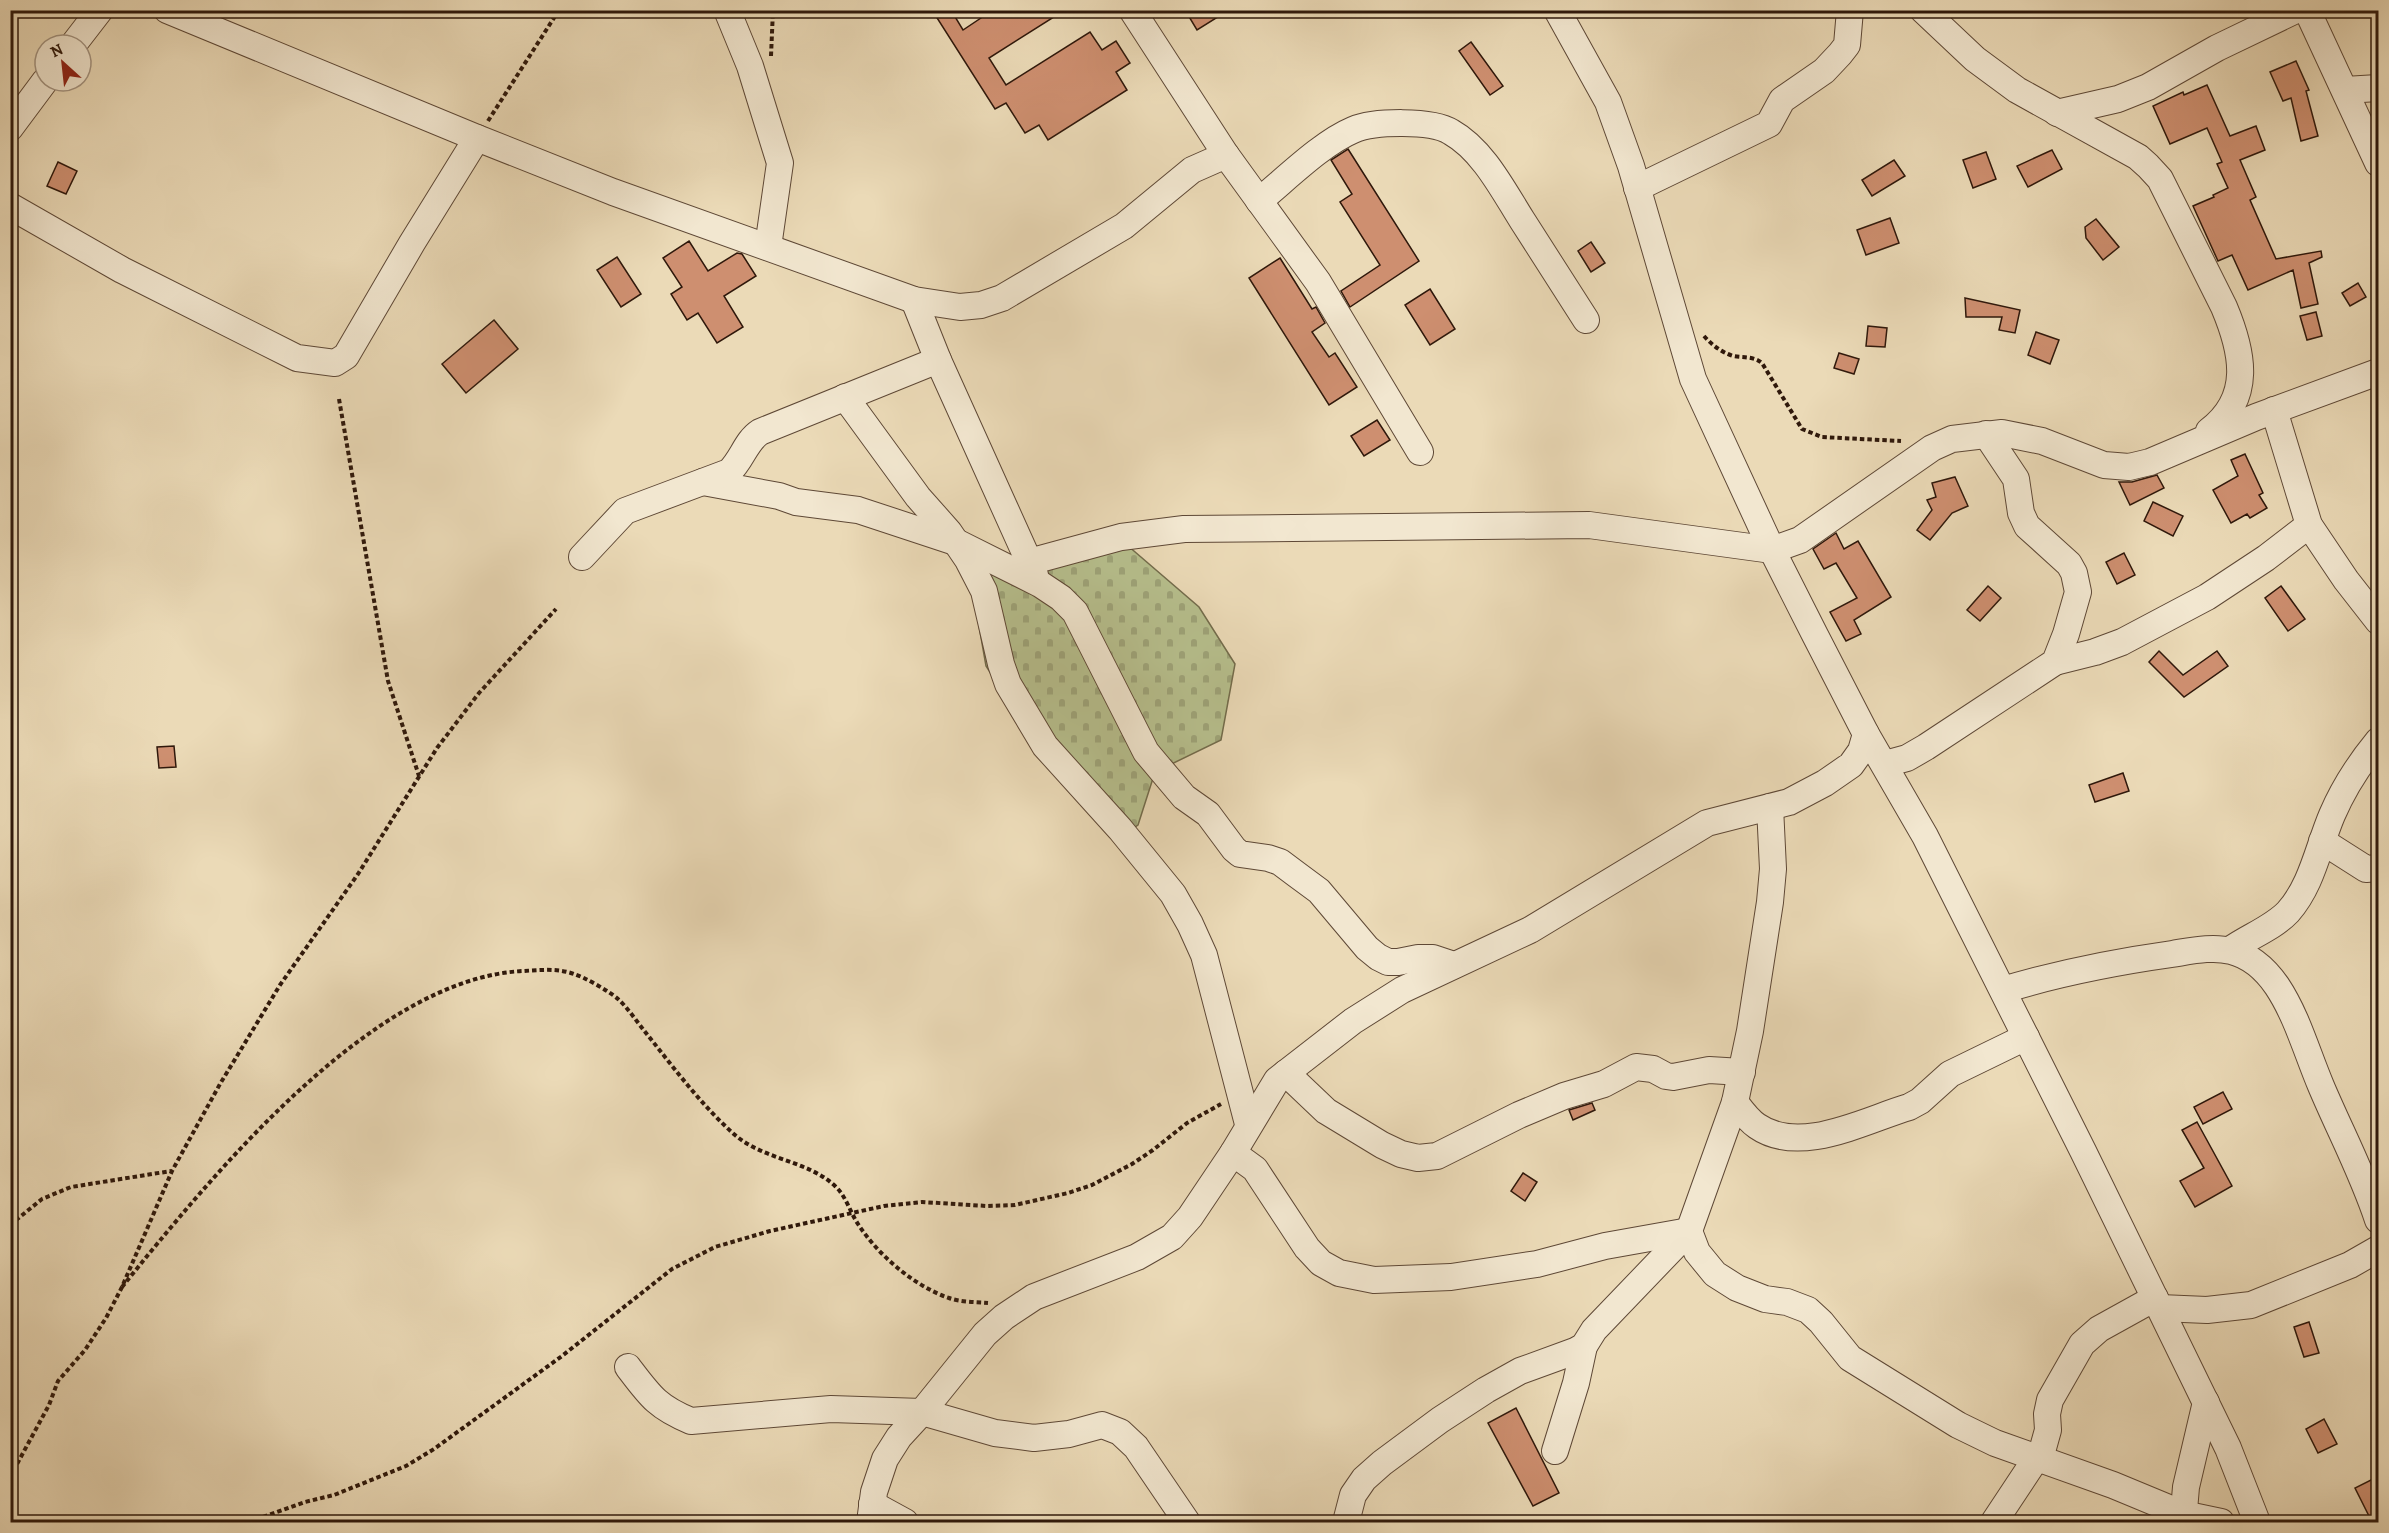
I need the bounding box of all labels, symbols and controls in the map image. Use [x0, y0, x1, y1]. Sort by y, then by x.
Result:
north arrow [33, 33, 93, 93]
text: N [46, 38, 67, 63]

